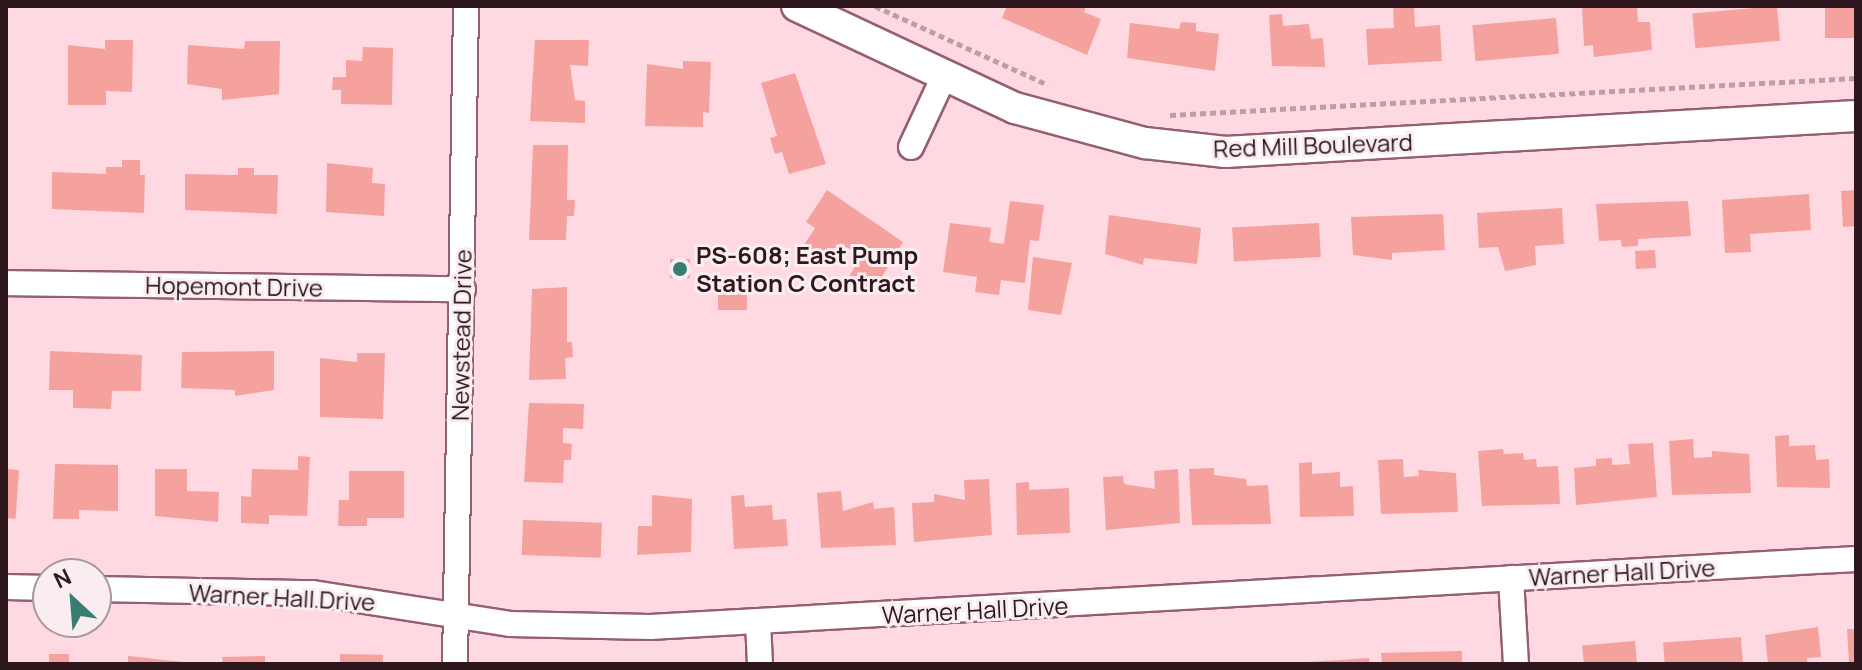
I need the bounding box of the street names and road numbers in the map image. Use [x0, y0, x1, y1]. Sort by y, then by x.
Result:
street label: Red Mill Boulevard [1213, 127, 1413, 163]
street label: Newstead Drive [445, 249, 477, 421]
street label: Hopemont Drive [145, 270, 323, 302]
street label: Warner Hall Drive [1528, 553, 1716, 591]
street label: Warner Hall Drive [188, 578, 376, 616]
street label: Warner Hall Drive [881, 591, 1069, 629]

